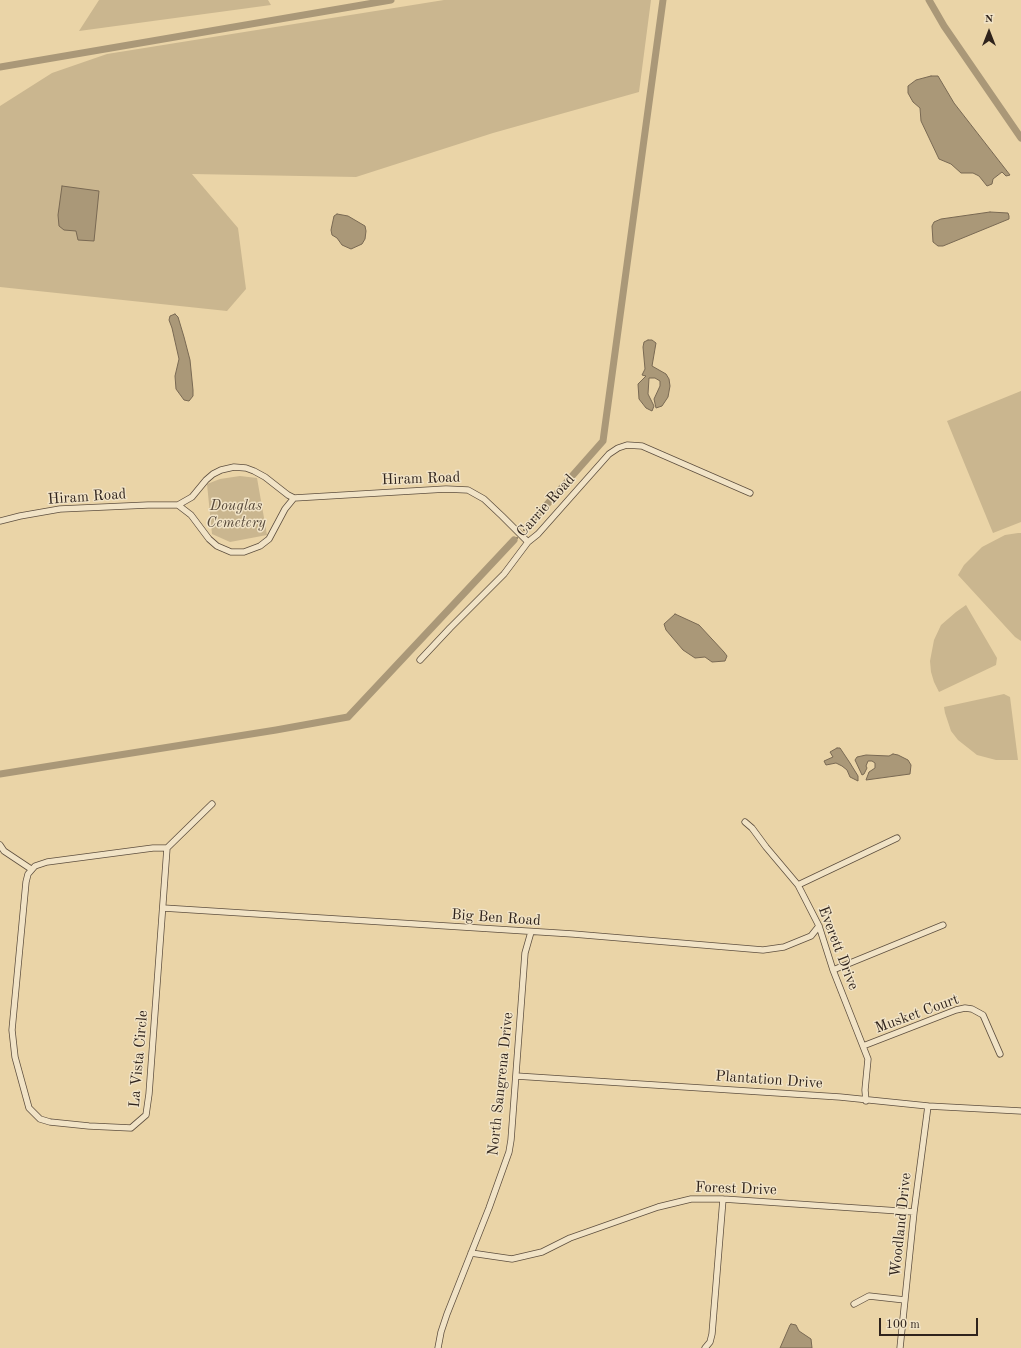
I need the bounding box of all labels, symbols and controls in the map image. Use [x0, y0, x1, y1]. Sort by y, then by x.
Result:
north arrow [969, 12, 1009, 52]
text: N [985, 14, 993, 25]
street label: Hiram Road [381, 469, 461, 489]
street label: Carrie Road [513, 471, 579, 541]
street label: Hiram Road [47, 485, 127, 509]
park label: Douglas Cemetery [206, 497, 266, 532]
street label: Everett Drive [814, 904, 862, 992]
street label: Big Ben Road [451, 906, 541, 930]
street label: Musket Court [873, 990, 961, 1038]
street label: La Vista Circle [126, 1010, 152, 1108]
street label: North Sangrena Drive [484, 1011, 518, 1157]
street label: Plantation Drive [715, 1067, 823, 1093]
street label: Woodland Drive [887, 1172, 915, 1278]
street label: Forest Drive [695, 1179, 777, 1199]
scale bar [881, 1310, 980, 1336]
text: 100 m [886, 1319, 920, 1331]

